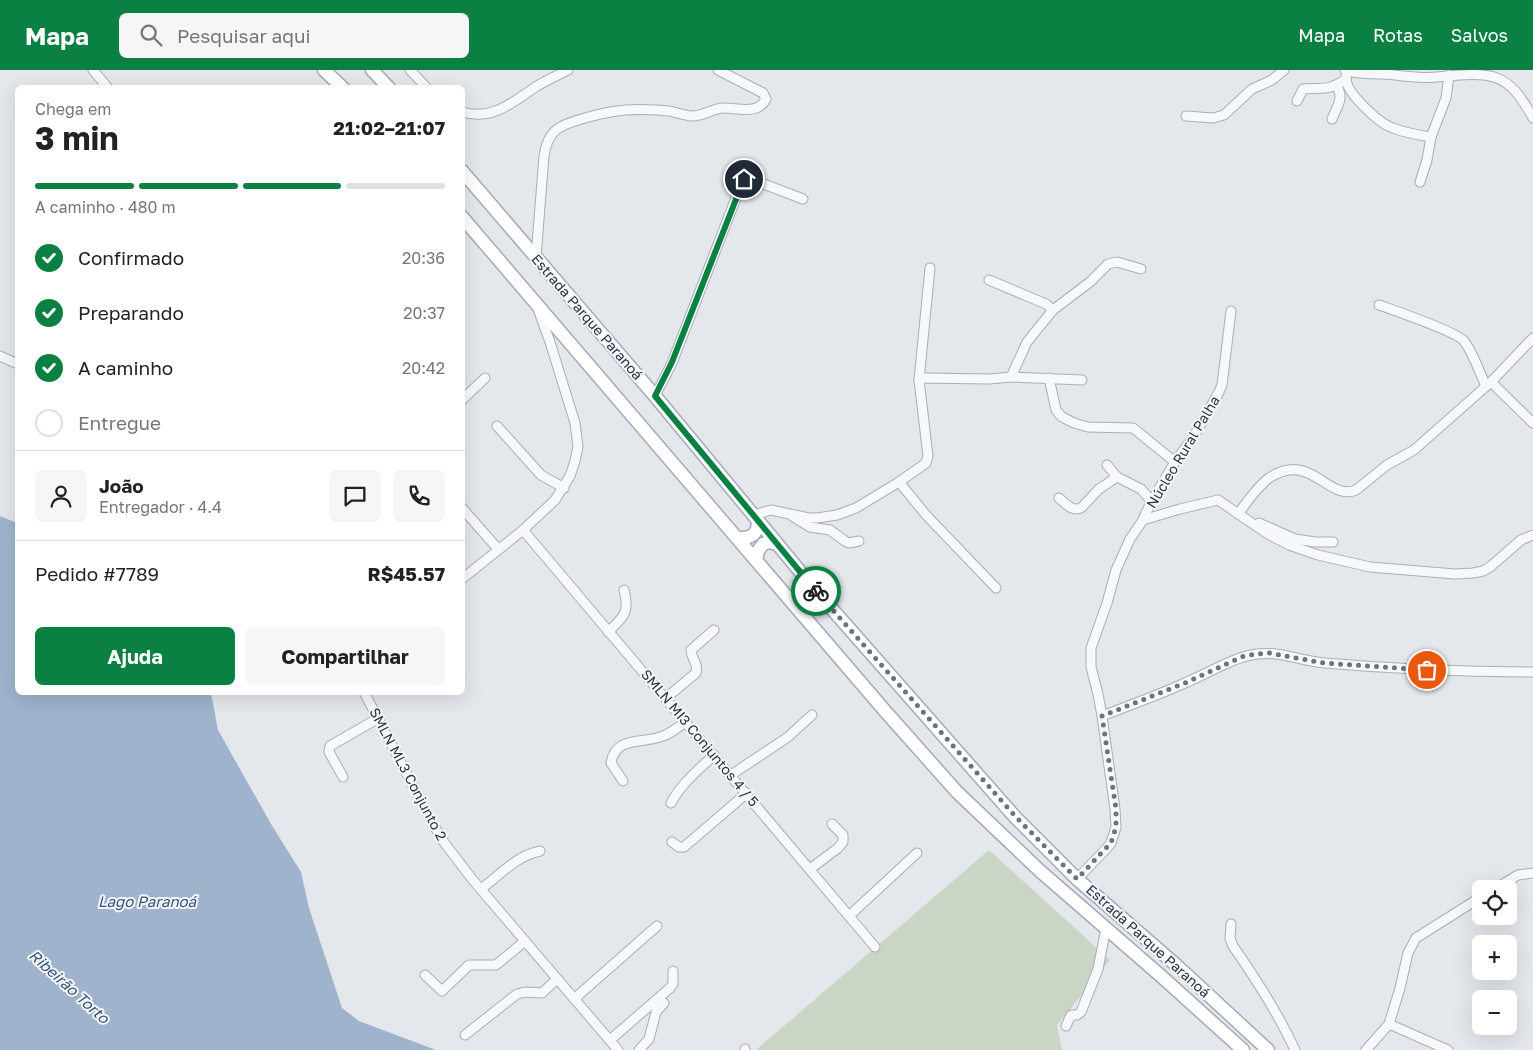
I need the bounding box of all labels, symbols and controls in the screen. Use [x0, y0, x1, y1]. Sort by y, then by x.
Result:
search box [119, 13, 469, 58]
text: Mapa [25, 21, 89, 50]
icon: search [137, 21, 165, 49]
text: Pesquisar aqui [177, 24, 311, 47]
text: Mapa [1298, 24, 1345, 46]
text: Rotas [1373, 24, 1423, 46]
text: Salvos [1451, 24, 1508, 46]
text: Chega em [35, 99, 111, 119]
text: 21:02–21:07 [333, 116, 445, 139]
text: 3 min [35, 119, 119, 157]
pin [723, 158, 765, 200]
icon: home [730, 165, 758, 193]
text: A caminho · 480 m [35, 197, 176, 217]
icon: check [35, 244, 63, 272]
text: Confirmado [78, 246, 184, 269]
text: 20:36 [402, 248, 445, 268]
street label: Estrada Parque Paranoá [528, 250, 647, 383]
icon: check [35, 299, 63, 327]
text: Preparando [78, 301, 184, 324]
text: 20:37 [403, 303, 445, 323]
icon: check [35, 354, 63, 382]
text: A caminho [78, 356, 173, 379]
text: 20:42 [402, 358, 445, 378]
street label: Núcleo Rural Palha [1142, 393, 1223, 511]
text: Entregue [78, 411, 161, 434]
button: person [35, 470, 87, 522]
button: chat [329, 470, 381, 522]
button: phone [393, 470, 445, 522]
text: João [99, 474, 144, 497]
text: Entregador · 4.4 [99, 497, 222, 517]
text: Pedido #7789 [35, 562, 159, 585]
text: R$45.57 [368, 562, 445, 585]
courier [791, 566, 841, 616]
icon: bike [802, 577, 830, 605]
button: Ajuda [35, 627, 235, 685]
button: Compartilhar [245, 627, 445, 685]
pin [1406, 649, 1448, 691]
icon: bag [1413, 656, 1441, 684]
street label: SMLN MI3 Conjuntos 4 / 5 [638, 666, 763, 810]
street label: SMLN ML3 Conjunto 2 [366, 705, 451, 843]
street label: Estrada Parque Paranoá [1083, 880, 1214, 1001]
map controls [1472, 880, 1517, 1035]
button: locate [1472, 880, 1517, 925]
water label: Lago Paranoá [98, 892, 198, 911]
button: + [1472, 935, 1517, 980]
water label: Ribeirão Torto [26, 946, 114, 1027]
button: − [1472, 990, 1517, 1035]

